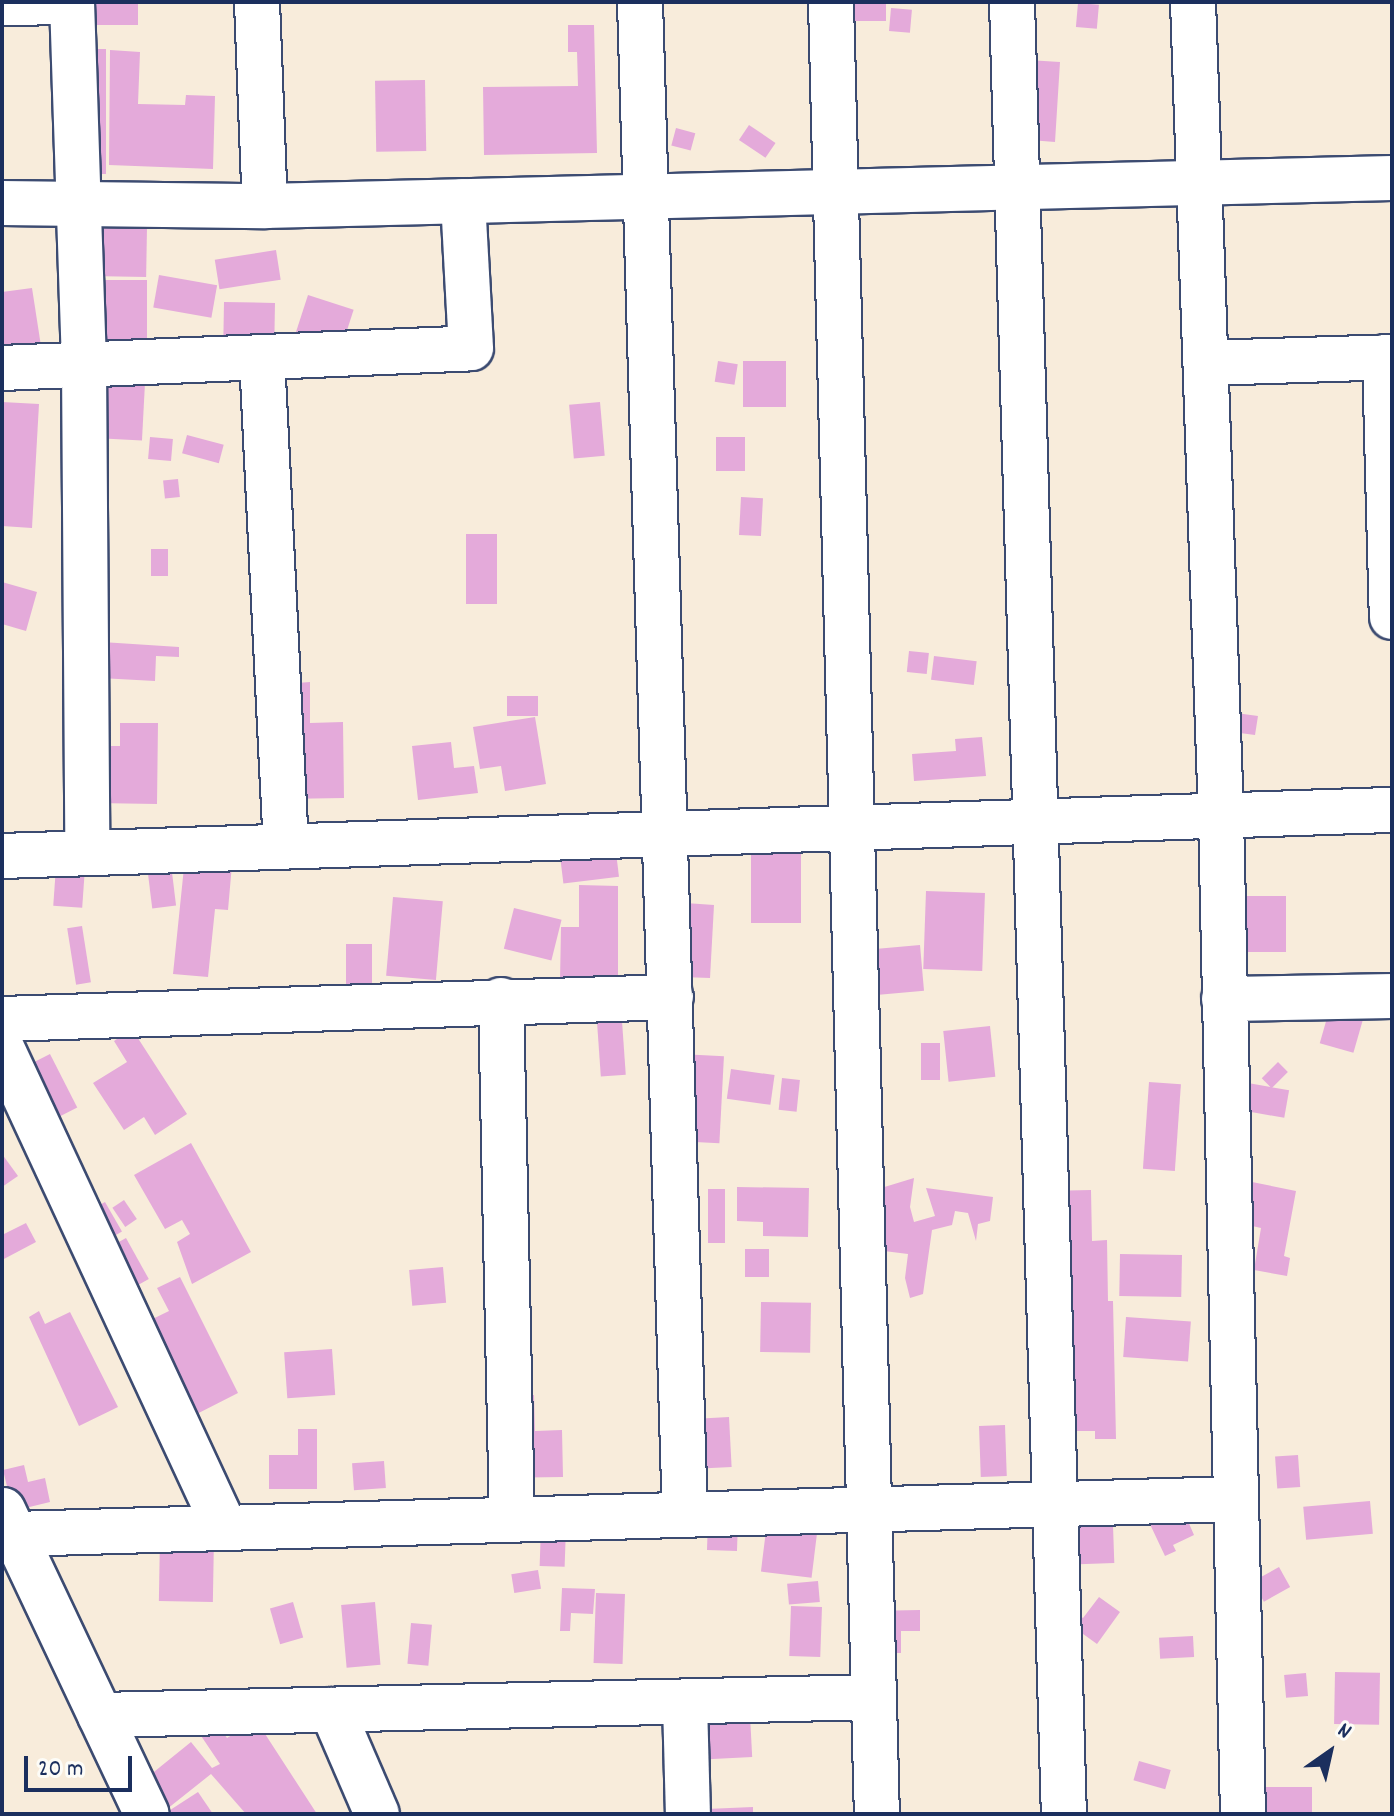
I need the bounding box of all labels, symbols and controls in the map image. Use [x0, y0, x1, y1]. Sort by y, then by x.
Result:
north arrow [1290, 1712, 1370, 1792]
text: N [1331, 1716, 1357, 1748]
scale bar [28, 1740, 136, 1790]
text: 20 m [38, 1753, 84, 1787]

